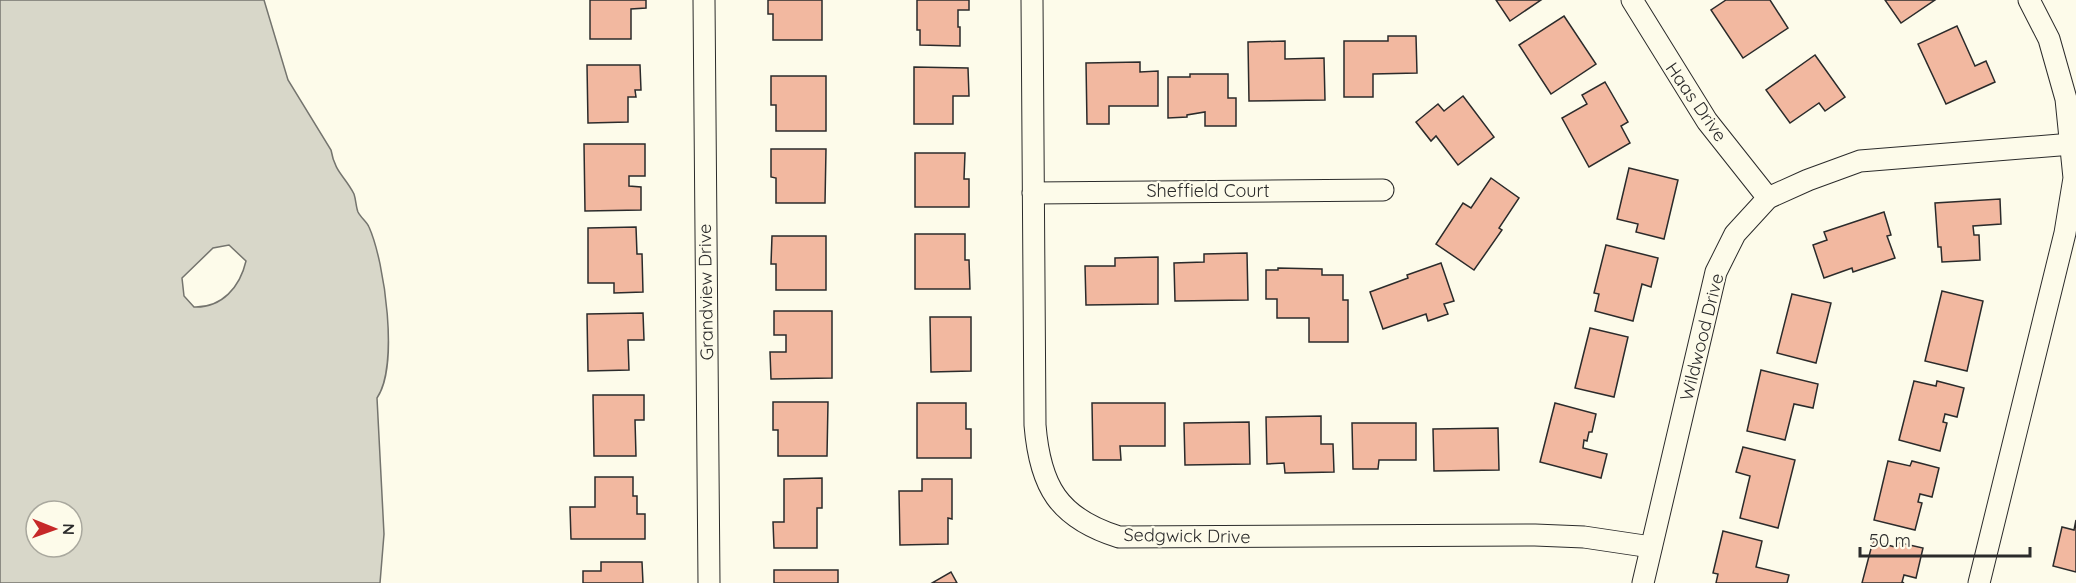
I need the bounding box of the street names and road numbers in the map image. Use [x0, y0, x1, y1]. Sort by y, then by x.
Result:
street label: Haas Drive [1661, 58, 1732, 146]
street label: Sheffield Court [1146, 179, 1270, 202]
street label: Grandview Drive [693, 223, 718, 361]
street label: Wildwood Drive [1675, 271, 1728, 403]
street label: Sedgwick Drive [1123, 523, 1251, 548]

